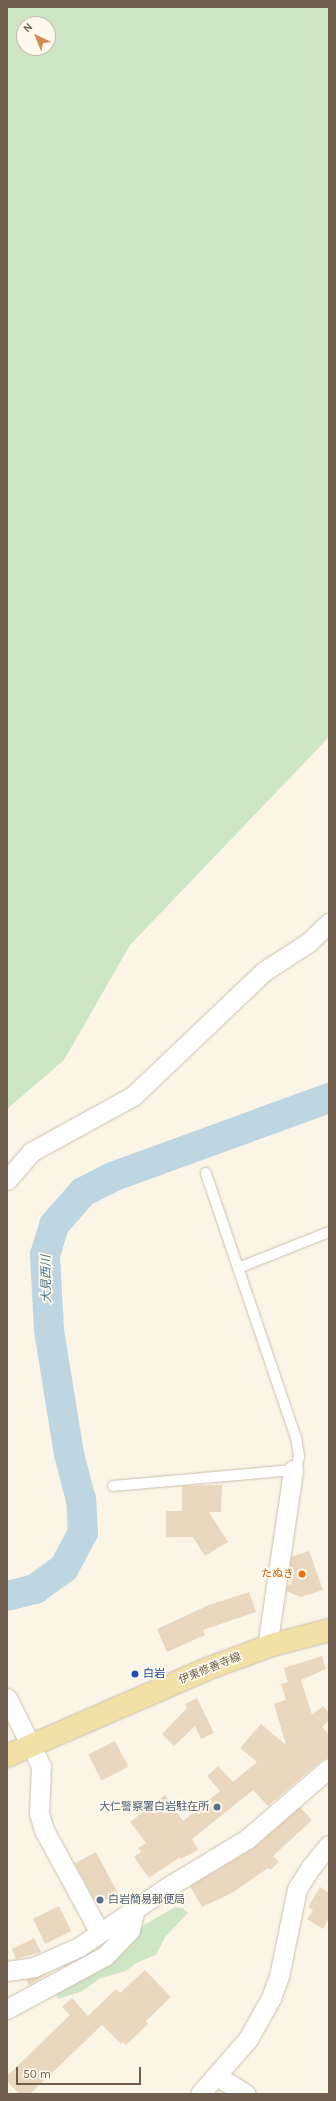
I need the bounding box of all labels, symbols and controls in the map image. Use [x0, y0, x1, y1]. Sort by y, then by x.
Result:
north arrow [16, 16, 56, 56]
text: N [21, 20, 35, 35]
water label: 大見西川 [39, 1255, 55, 1303]
place label: たぬき [261, 1567, 294, 1581]
marker: たぬき [297, 1569, 307, 1579]
street label: 伊東修善寺線 [177, 1651, 243, 1687]
place label: 白岩 [143, 1667, 165, 1681]
marker: 白岩 [130, 1669, 140, 1679]
place label: 大仁警察署白岩駐在所 [99, 1800, 209, 1814]
marker: 大仁警察署白岩駐在所 [212, 1802, 222, 1812]
place label: 白岩簡易郵便局 [108, 1893, 185, 1907]
marker: 白岩簡易郵便局 [95, 1895, 105, 1905]
scale bar [18, 2059, 143, 2085]
text: 50 m [23, 2067, 51, 2081]

